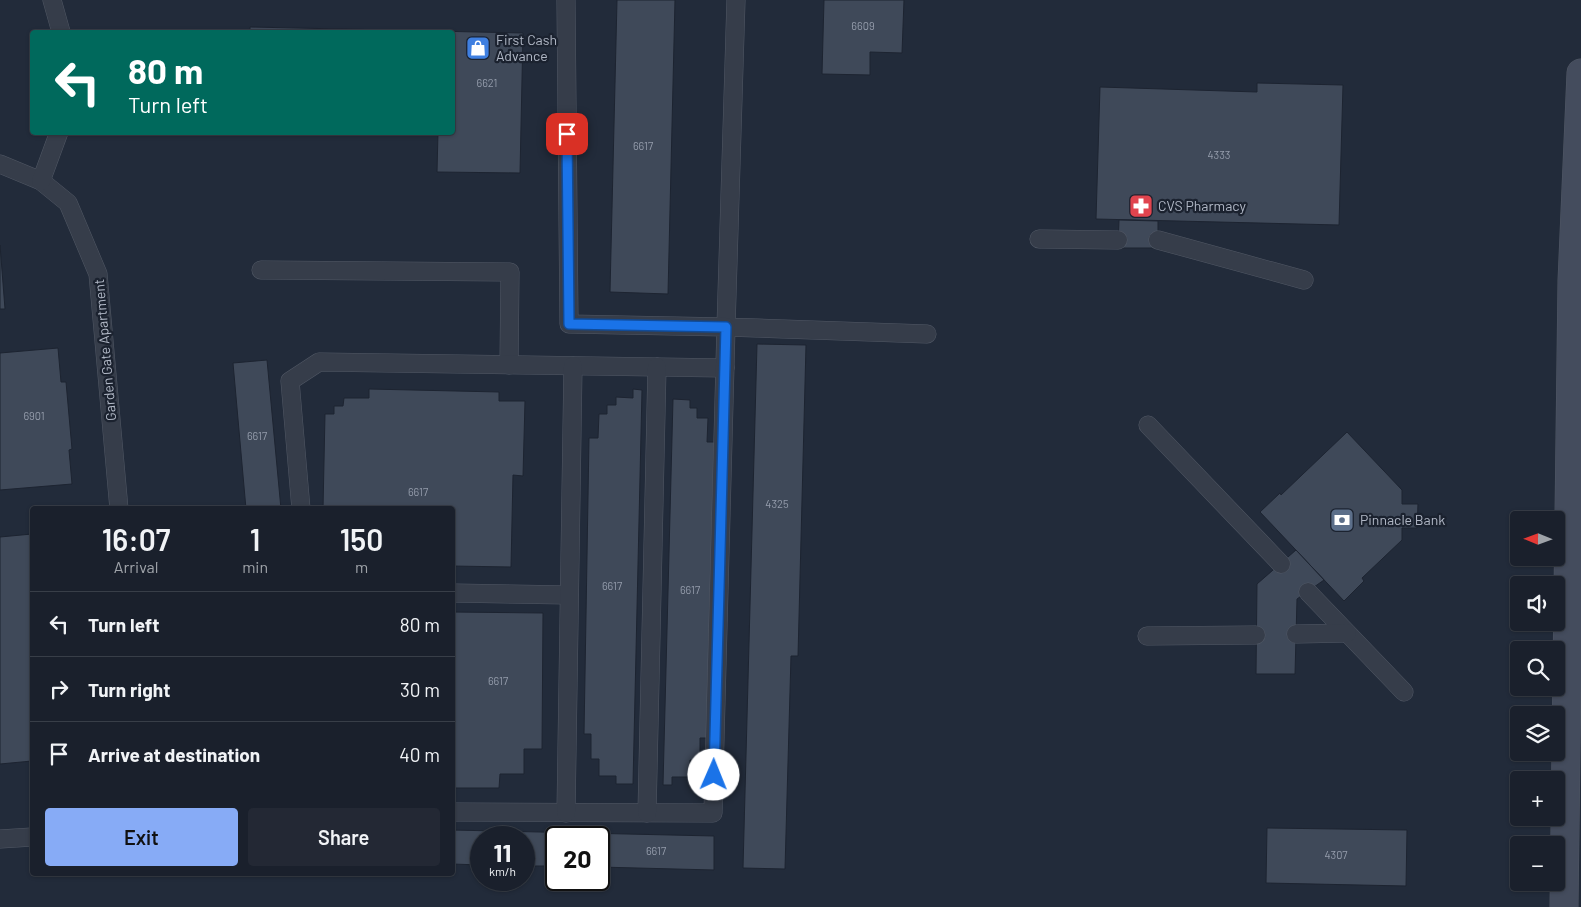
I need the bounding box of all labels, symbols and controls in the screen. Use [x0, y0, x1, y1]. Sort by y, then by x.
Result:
house number: 6609 [851, 19, 875, 32]
place label: First Cash Advance [496, 31, 557, 64]
shop icon: First Cash Advance [465, 35, 491, 61]
text: 80 m [128, 49, 203, 91]
icon: left [45, 50, 110, 115]
house number: 6621 [477, 76, 497, 89]
text: Turn left [128, 91, 208, 117]
pin [546, 113, 588, 155]
icon: arrive [553, 120, 581, 148]
house number: 6617 [633, 139, 653, 152]
house number: 4333 [1207, 148, 1231, 161]
pharmacy icon: CVS Pharmacy [1128, 193, 1154, 219]
place label: CVS Pharmacy [1158, 197, 1247, 214]
street label: Garden Gate Apartment [90, 278, 119, 422]
house number: 6901 [23, 409, 45, 422]
house number: 6617 [247, 429, 267, 442]
house number: 6617 [408, 485, 428, 498]
house number: 4325 [765, 497, 789, 510]
bank icon: Pinnacle Bank [1329, 507, 1355, 533]
place label: Pinnacle Bank [1360, 511, 1445, 528]
north arrow [1510, 511, 1565, 566]
map controls [1510, 511, 1565, 891]
text: 16:07 [102, 521, 170, 557]
text: 1 [250, 521, 260, 557]
text: 150 [340, 521, 383, 557]
text: Arrival [114, 557, 158, 576]
text: min [242, 557, 268, 576]
text: m [355, 557, 368, 576]
button: sound [1510, 576, 1565, 631]
house number: 6617 [602, 579, 622, 592]
house number: 6617 [680, 583, 700, 596]
icon: left [45, 610, 73, 638]
text: Turn left [88, 613, 159, 636]
text: 80 m [400, 613, 440, 636]
button: search [1510, 641, 1565, 696]
house number: 6617 [488, 674, 508, 687]
icon: right [45, 675, 73, 703]
text: Turn right [88, 678, 170, 701]
text: 30 m [400, 678, 440, 701]
button: layers [1510, 706, 1565, 761]
icon: arrive [45, 740, 73, 768]
text: Arrive at destination [88, 743, 260, 766]
text: 40 m [399, 743, 440, 766]
position arrow [687, 748, 739, 800]
button: + [1510, 771, 1565, 826]
button: Exit [45, 808, 238, 866]
button: Share [248, 808, 440, 866]
speed limit sign: 20 [545, 826, 610, 891]
button: − [1510, 836, 1565, 891]
text: 11 [494, 837, 511, 867]
house number: 6617 [646, 844, 666, 857]
house number: 4307 [1324, 848, 1348, 861]
text: km/h [489, 864, 516, 878]

